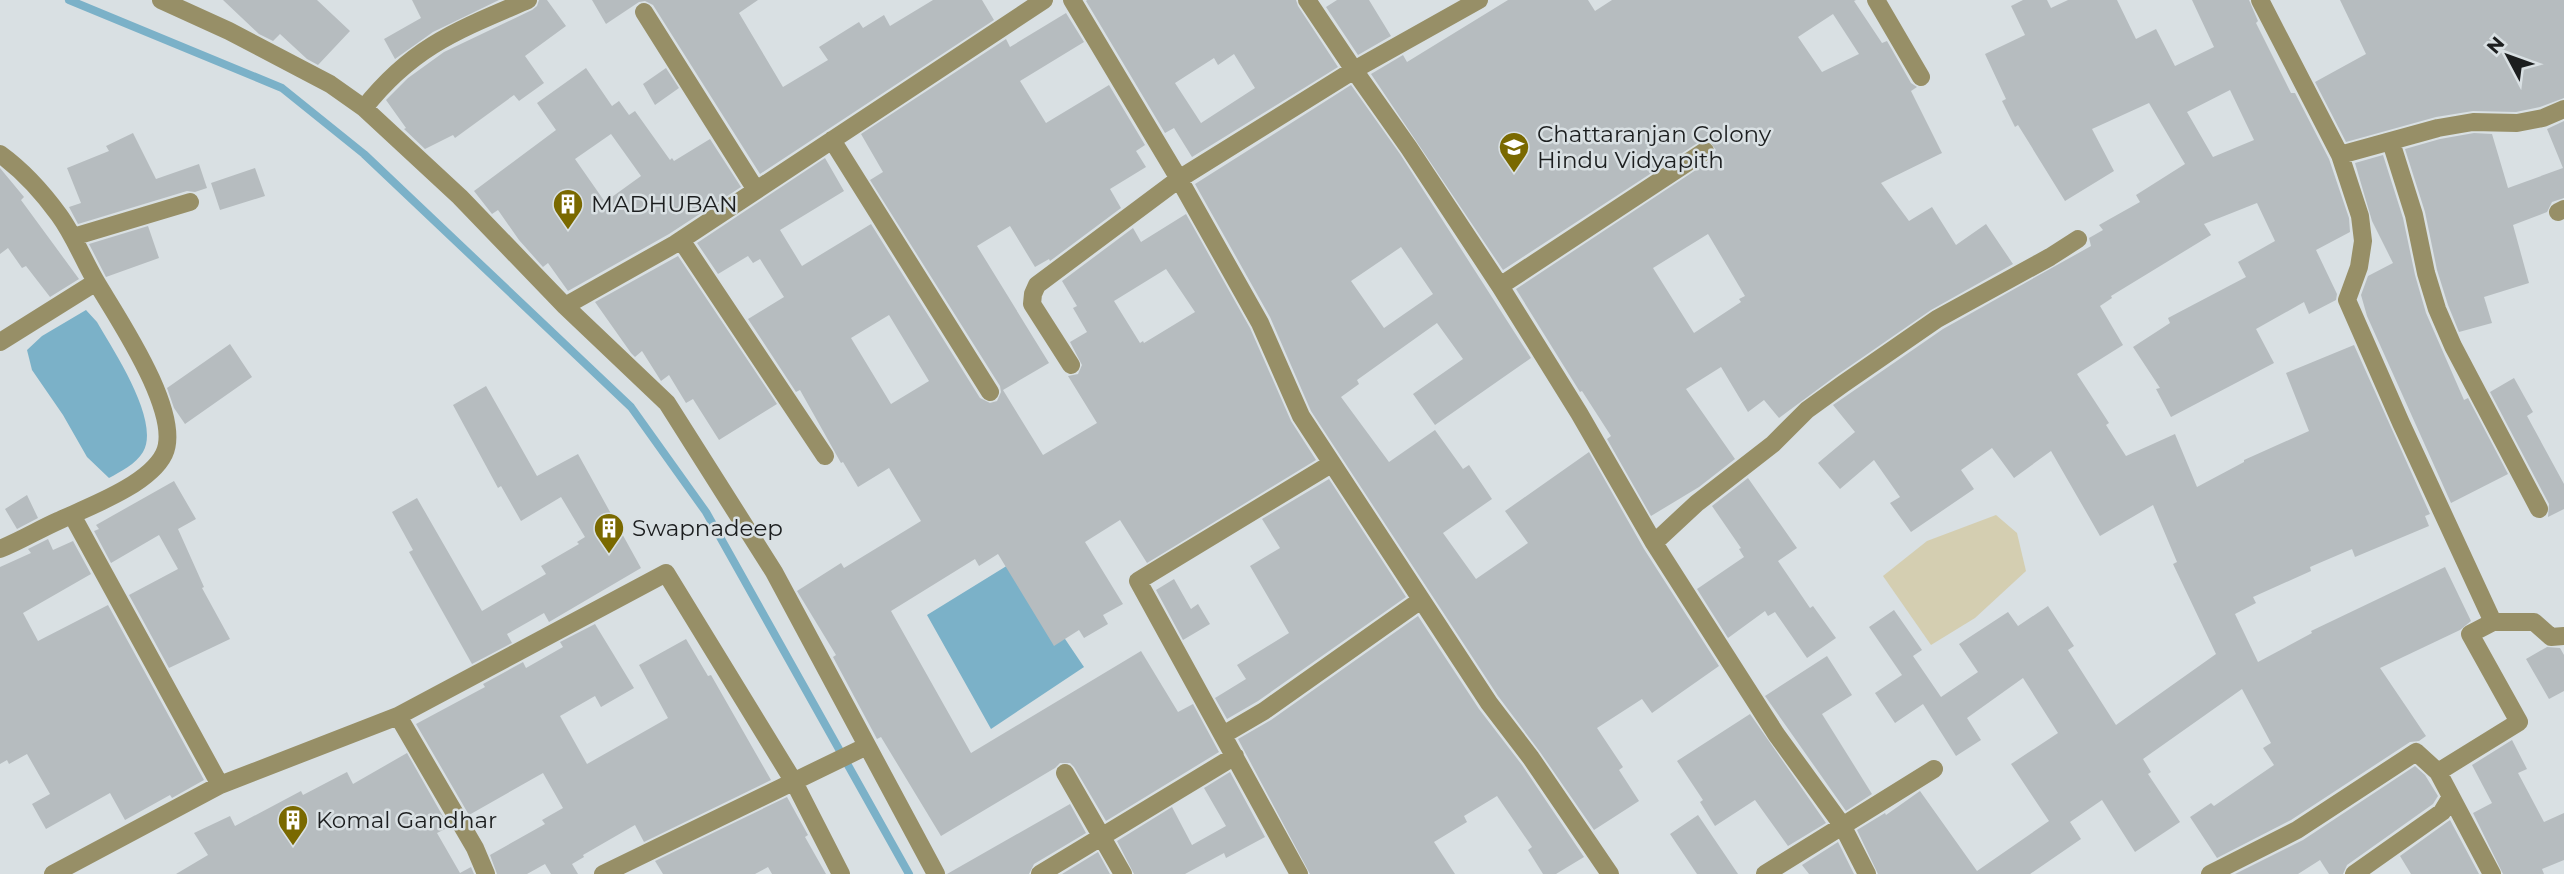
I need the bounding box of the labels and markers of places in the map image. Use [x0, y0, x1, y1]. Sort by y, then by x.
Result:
place label: Chattaranjan Colony Hindu Vidyapith [1537, 120, 1772, 174]
school or university icon: Chattaranjan Colony Hindu Vidyapith [1497, 130, 1531, 174]
building icon: MADHUBAN [551, 187, 585, 231]
place label: MADHUBAN [591, 190, 738, 218]
building icon: Swapnadeep [592, 511, 626, 555]
place label: Swapnadeep [632, 514, 783, 542]
building icon: Komal Gandhar [276, 803, 310, 847]
place label: Komal Gandhar [316, 806, 497, 834]

